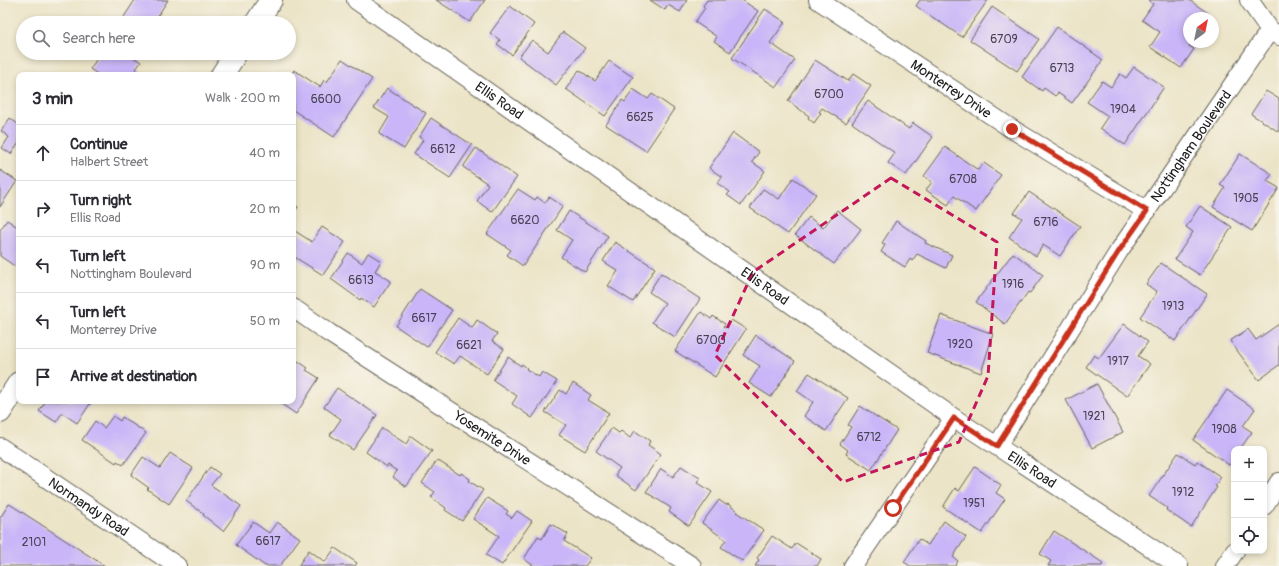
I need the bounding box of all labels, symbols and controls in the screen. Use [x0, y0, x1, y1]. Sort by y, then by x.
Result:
north arrow [1183, 12, 1219, 48]
search box [16, 16, 296, 60]
icon: search [30, 27, 52, 49]
text: Search here [62, 29, 135, 48]
house number: 6709 [990, 32, 1018, 47]
street label: Monterrey Drive [908, 56, 995, 122]
house number: 6713 [1050, 61, 1075, 76]
street label: Ellis Road [472, 78, 527, 123]
house number: 6700 [814, 87, 844, 102]
street label: Nottingham Boulevard [1147, 87, 1235, 205]
text: 3 min [32, 88, 73, 109]
text: Walk · 200 m [205, 90, 280, 106]
house number: 6600 [311, 92, 341, 107]
house number: 1904 [1110, 102, 1136, 117]
house number: 6625 [626, 110, 654, 125]
route end [1003, 120, 1021, 138]
text: Continue [70, 135, 128, 154]
icon: ahead [32, 142, 54, 164]
house number: 6612 [430, 142, 456, 157]
text: 40 m [249, 145, 280, 161]
text: Halbert Street [70, 154, 148, 170]
house number: 6708 [949, 172, 977, 187]
text: Turn right [70, 191, 131, 210]
house number: 1905 [1233, 191, 1259, 206]
icon: right [32, 198, 54, 220]
text: 20 m [249, 201, 280, 217]
text: Ellis Road [70, 210, 121, 226]
house number: 6620 [511, 213, 539, 228]
house number: 6716 [1034, 215, 1058, 230]
text: Turn left [70, 247, 126, 266]
icon: left [32, 254, 54, 276]
text: 90 m [250, 257, 280, 273]
street label: Ellis Road [738, 263, 792, 309]
text: Nottingham Boulevard [70, 266, 192, 282]
house number: 6613 [348, 273, 374, 288]
house number: 1916 [1002, 277, 1024, 292]
house number: 1913 [1162, 299, 1184, 314]
text: Turn left [70, 303, 126, 322]
icon: left [32, 310, 54, 332]
house number: 6617 [411, 311, 437, 326]
text: 50 m [250, 313, 280, 329]
text: Monterrey Drive [70, 322, 157, 338]
house number: 6700 [696, 333, 726, 348]
house number: 1920 [947, 337, 973, 352]
house number: 6621 [456, 338, 482, 353]
house number: 1917 [1107, 354, 1130, 369]
icon: arrive [32, 366, 54, 388]
text: Arrive at destination [70, 367, 197, 386]
street label: Yosemite Drive [450, 406, 534, 469]
house number: 1921 [1083, 409, 1105, 424]
house number: 1908 [1211, 422, 1237, 437]
house number: 6712 [857, 430, 882, 445]
map controls [1231, 446, 1267, 554]
button: + [1231, 446, 1267, 482]
street label: Ellis Road [1004, 447, 1060, 492]
street label: Normandy Road [45, 474, 132, 540]
button: − [1231, 482, 1267, 518]
house number: 1912 [1172, 485, 1194, 500]
house number: 1951 [963, 496, 985, 511]
route start [884, 499, 902, 517]
button: locate [1231, 518, 1267, 554]
house number: 6617 [255, 534, 281, 549]
house number: 2101 [22, 535, 46, 550]

